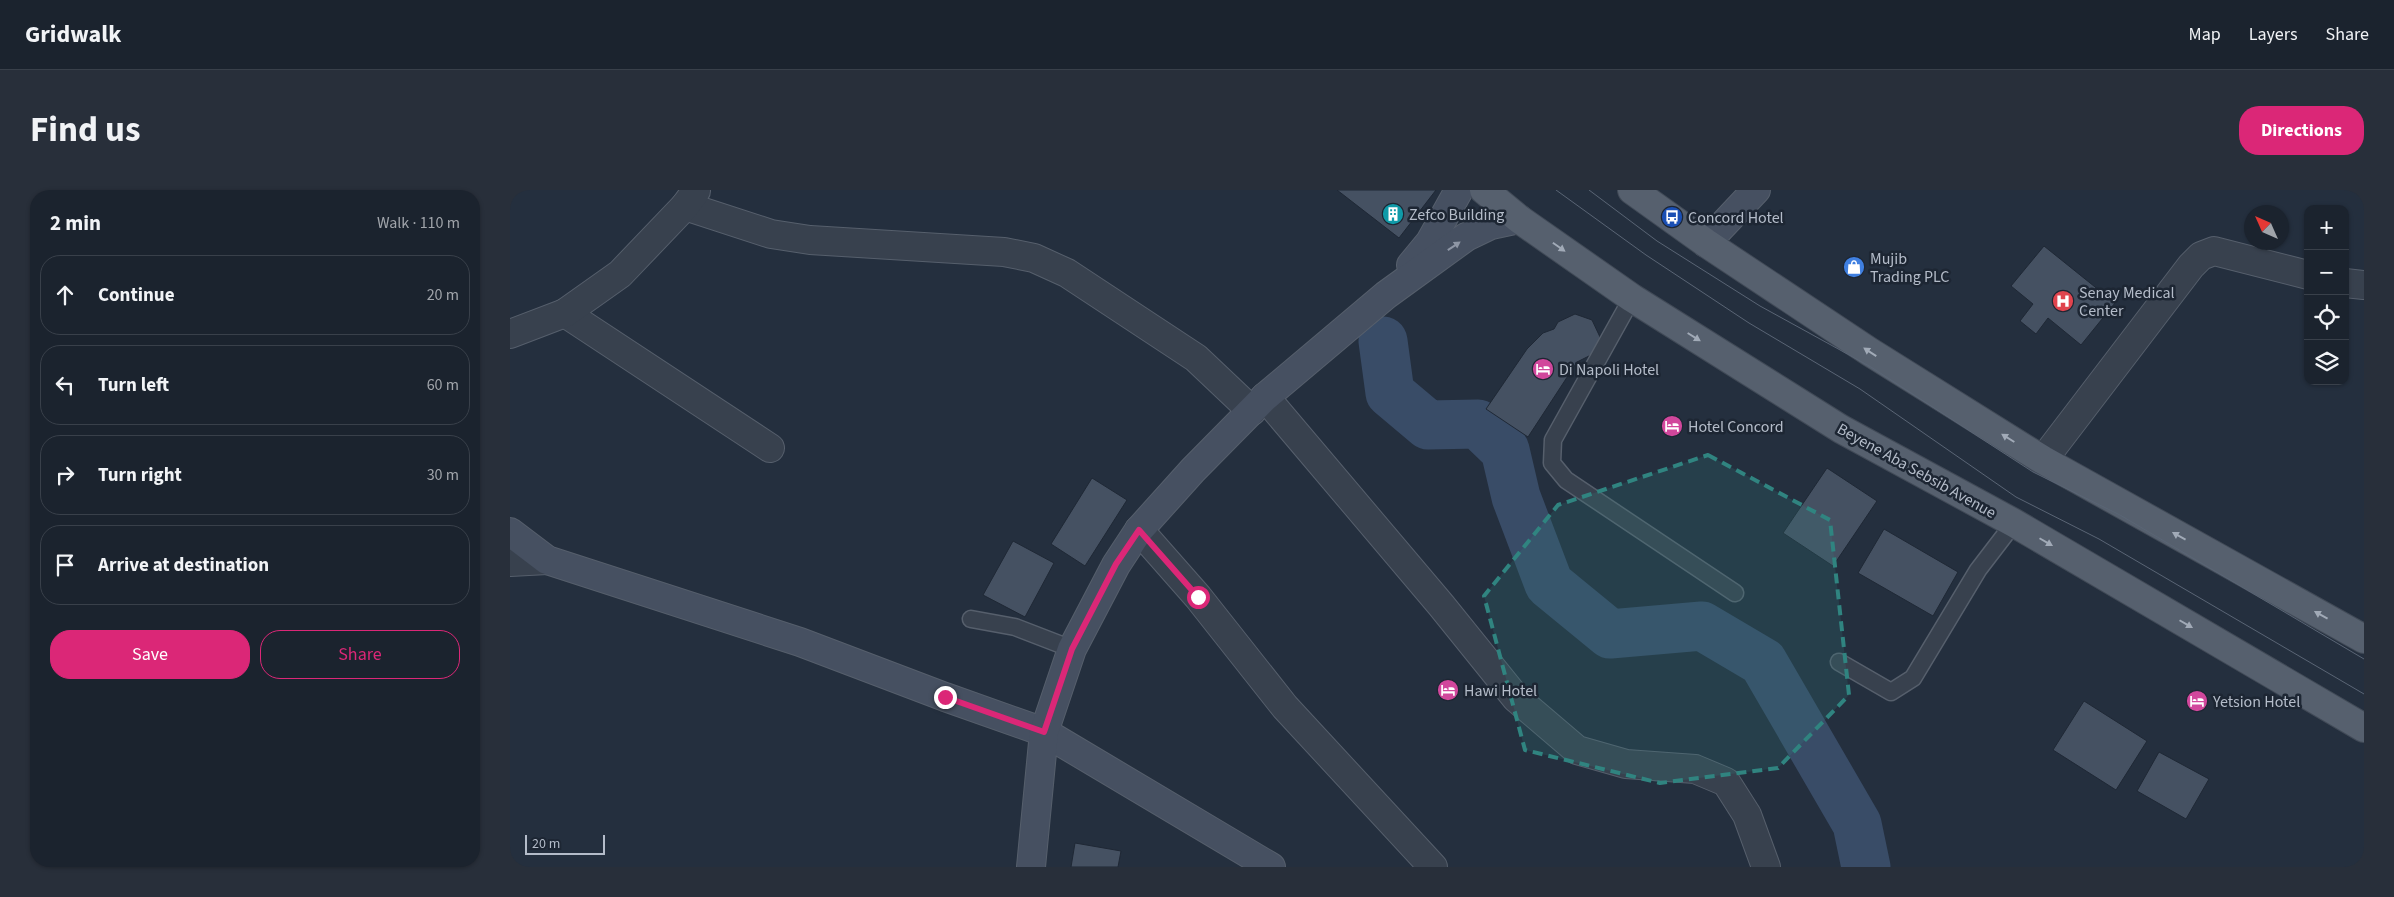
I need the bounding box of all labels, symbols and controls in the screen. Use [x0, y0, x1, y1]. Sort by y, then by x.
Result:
text: Gridwalk [25, 17, 121, 52]
text: Map [2189, 22, 2221, 47]
text: Layers [2249, 22, 2298, 47]
text: Share [2326, 22, 2369, 47]
text: Find us [30, 105, 140, 155]
button: Directions [2239, 106, 2364, 155]
building icon: Zefco Building [1381, 202, 1405, 226]
place label: Zefco Building [1409, 204, 1504, 226]
bus stop icon: Concord Hotel [1660, 205, 1684, 229]
north arrow [2244, 205, 2289, 250]
map controls [2304, 205, 2349, 385]
button: + [2304, 205, 2349, 250]
place label: Concord Hotel [1688, 207, 1784, 229]
text: 2 min [50, 208, 101, 238]
text: Walk · 110 m [377, 212, 460, 234]
one-way arrow [1447, 241, 1460, 251]
one-way arrow [1552, 242, 1566, 252]
place label: Mujib Trading PLC [1870, 248, 1949, 288]
button: − [2304, 250, 2349, 295]
shop icon: Mujib Trading PLC [1842, 255, 1866, 279]
icon: ahead [51, 281, 79, 309]
text: Continue [98, 282, 175, 309]
place label: Senay Medical Center [2079, 282, 2175, 322]
text: 20 m [427, 284, 459, 306]
hospital icon: Senay Medical Center [2051, 289, 2075, 313]
button: locate [2304, 295, 2349, 340]
one-way arrow [1688, 332, 1701, 341]
button: layers [2304, 340, 2349, 385]
one-way arrow [1864, 347, 1877, 356]
hotel icon: Di Napoli Hotel [1531, 357, 1555, 381]
place label: Di Napoli Hotel [1559, 359, 1659, 381]
icon: left [51, 371, 79, 399]
text: Turn left [98, 372, 169, 399]
text: 60 m [427, 374, 459, 396]
hotel icon: Hotel Concord [1660, 414, 1684, 438]
place label: Hotel Concord [1688, 416, 1784, 438]
street label: Beyene Aba Sebsib Avenue [1833, 418, 2000, 524]
one-way arrow [2001, 433, 2014, 443]
icon: right [51, 461, 79, 489]
text: Turn right [98, 462, 182, 489]
text: 30 m [427, 464, 459, 486]
one-way arrow [2172, 532, 2187, 540]
one-way arrow [2039, 538, 2053, 547]
icon: arrive [51, 551, 79, 579]
text: Arrive at destination [98, 552, 269, 579]
route start [1187, 586, 1210, 609]
one-way arrow [2314, 611, 2329, 619]
one-way arrow [2180, 620, 2193, 629]
button: Save [50, 630, 250, 679]
button: Share [260, 630, 460, 679]
hotel icon: Hawi Hotel [1436, 678, 1460, 702]
place label: Hawi Hotel [1464, 680, 1537, 702]
route end [934, 686, 957, 709]
hotel icon: Yetsion Hotel [2185, 689, 2209, 713]
place label: Yetsion Hotel [2212, 691, 2300, 713]
scale bar [525, 832, 605, 855]
text: 20 m [532, 834, 560, 854]

